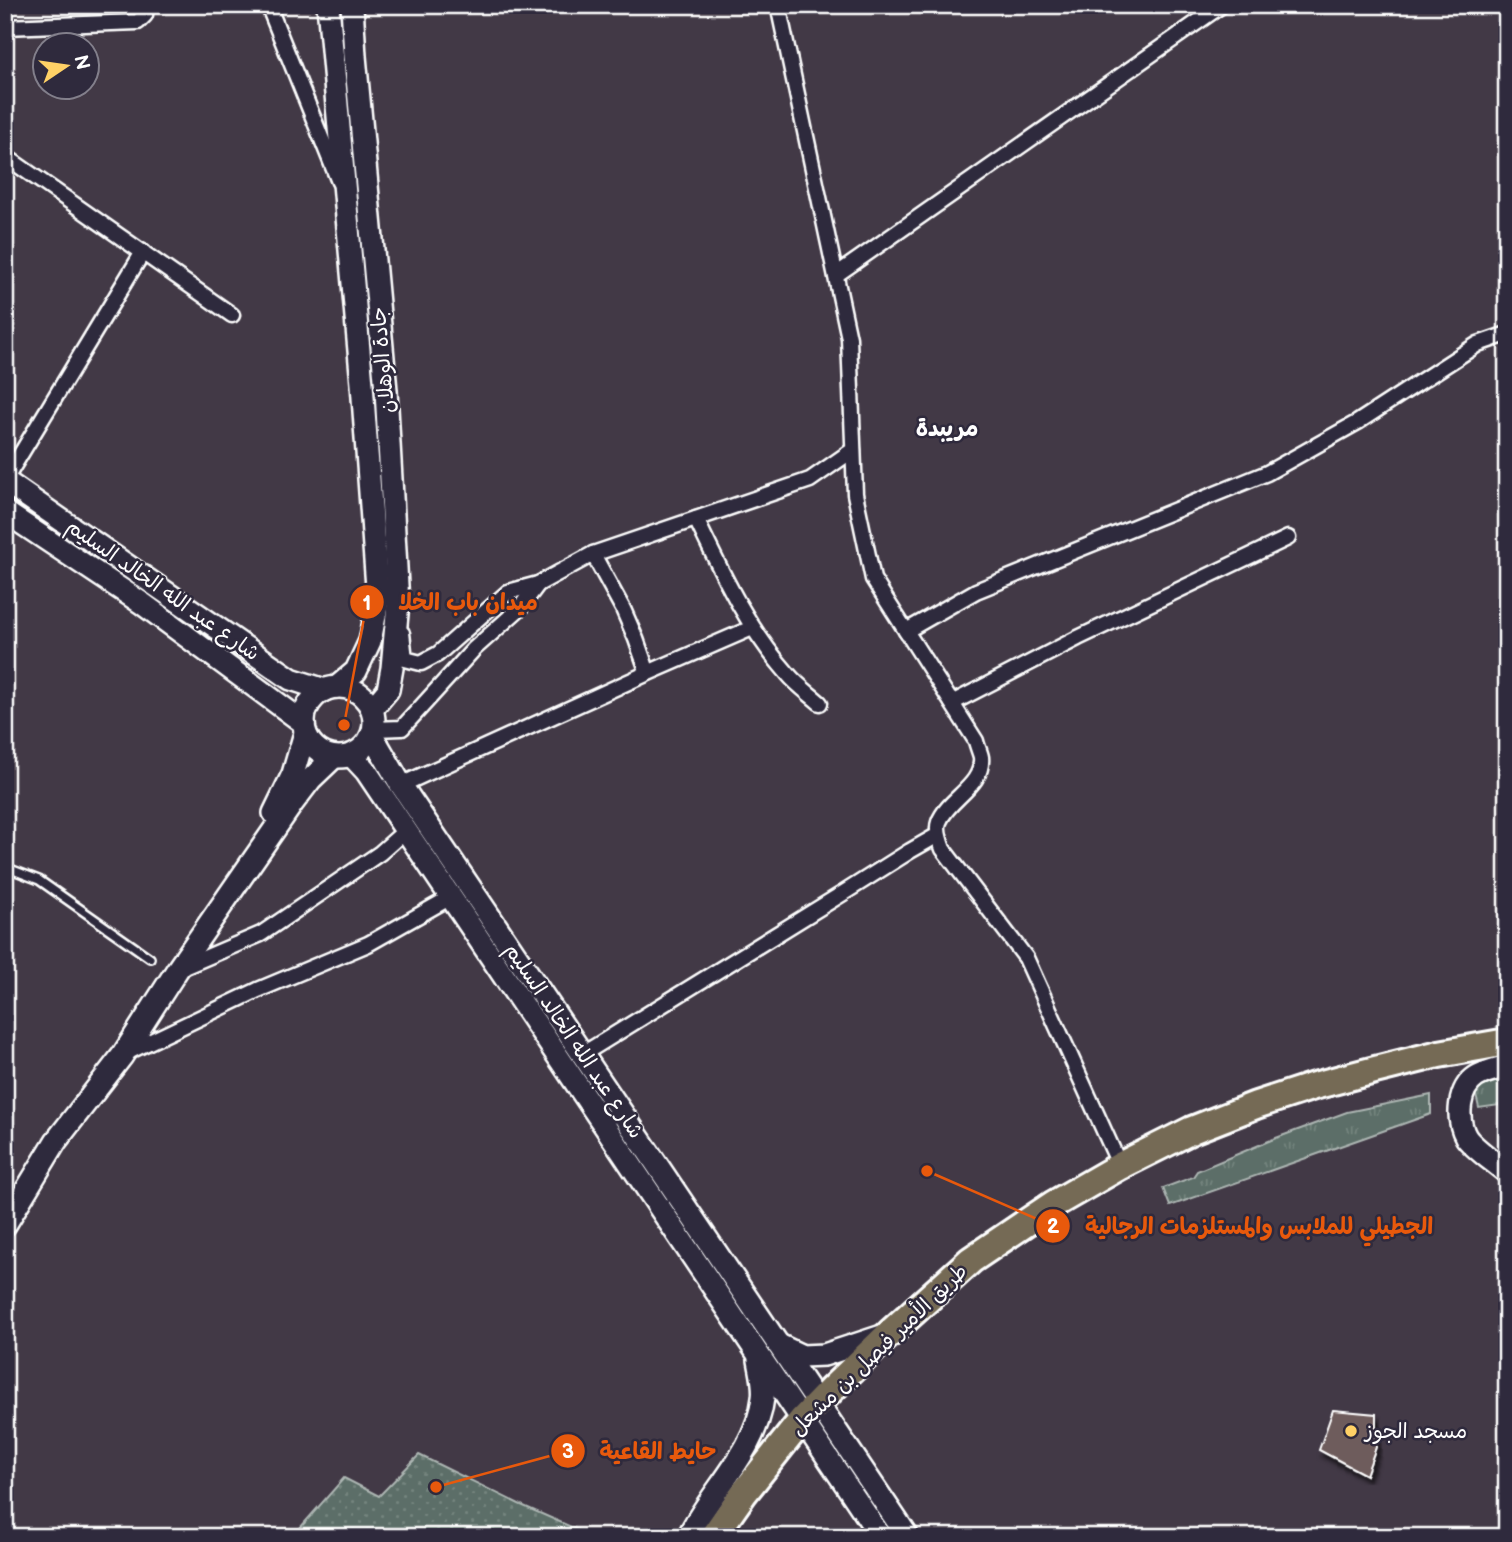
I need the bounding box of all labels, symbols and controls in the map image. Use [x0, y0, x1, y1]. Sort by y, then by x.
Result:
north arrow [32, 32, 102, 102]
text: N [68, 53, 94, 72]
street label: جادة الوهلان [366, 306, 400, 414]
district label: مريبدة [916, 415, 978, 443]
street label: شارع عبد الله الخالد السليم [60, 514, 264, 669]
callout: ميدان باب الخلا [349, 580, 552, 624]
text: ميدان باب الخلا [398, 589, 538, 617]
text: 1 [363, 591, 371, 616]
street label: شارع عبد الله الخالد السليم [497, 939, 649, 1145]
callout: الجطيلي للملابس والمستلزمات الرجالية [1036, 1204, 1447, 1248]
text: الجطيلي للملابس والمستلزمات الرجالية [1085, 1213, 1433, 1247]
text: 2 [1047, 1214, 1060, 1239]
street label: طريق الأمير فيصل بن مشعل [784, 1257, 973, 1441]
place label: مسجد الجوز [1363, 1419, 1467, 1444]
marker: مسجد الجوز [1343, 1423, 1359, 1439]
callout: حايط القاعية [550, 1429, 730, 1473]
text: حايط القاعية [600, 1438, 716, 1466]
text: 3 [562, 1439, 574, 1464]

